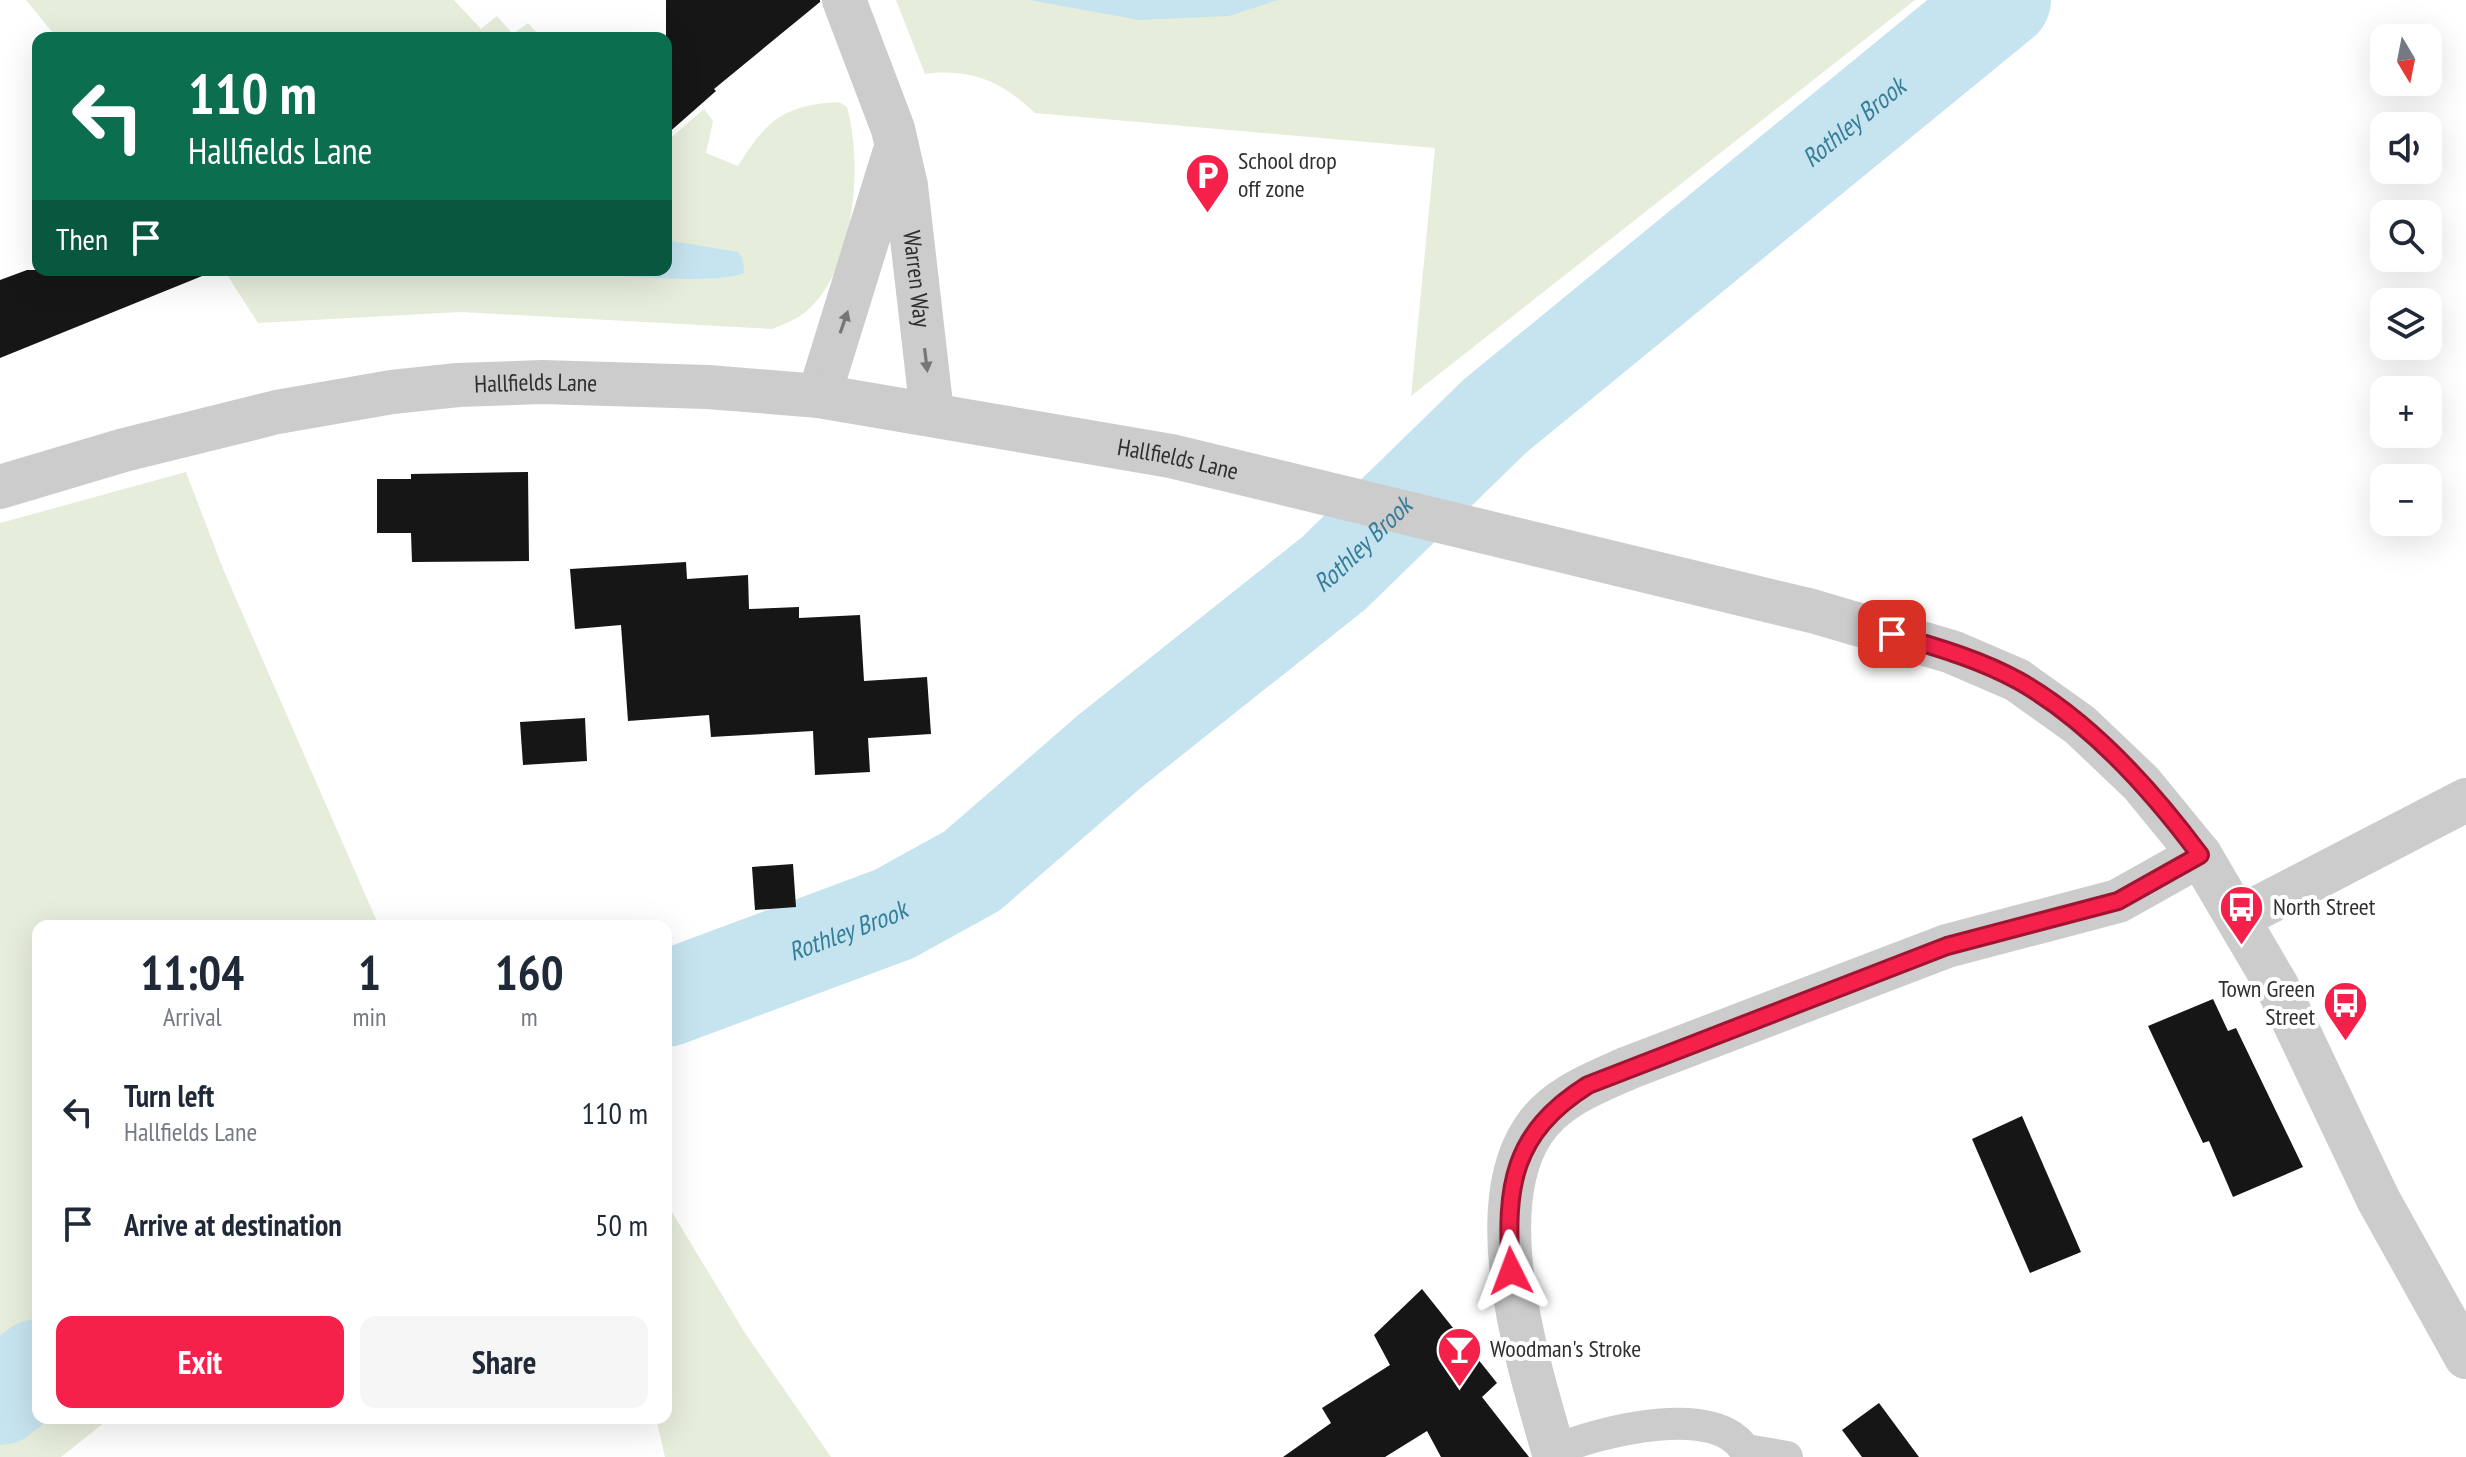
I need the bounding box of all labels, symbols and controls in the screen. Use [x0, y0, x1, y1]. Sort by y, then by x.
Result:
north arrow [2370, 24, 2442, 96]
map controls [2370, 24, 2442, 536]
text: 110 m [188, 57, 317, 129]
icon: left [56, 64, 160, 168]
water label: Rothley Brook [1795, 68, 1914, 174]
button: sound [2370, 112, 2442, 184]
text: Hallfields Lane [188, 127, 372, 174]
place label: School drop off zone [1238, 145, 1337, 204]
parking icon: School drop off zone [1183, 151, 1231, 214]
button: search [2370, 200, 2442, 272]
icon: arrive [124, 216, 168, 260]
text: Then [56, 219, 108, 258]
street label: Warren Way [896, 229, 938, 329]
button: layers [2370, 288, 2442, 360]
one-way arrow [839, 310, 851, 334]
one-way arrow [920, 348, 933, 373]
street label: Hallfields Lane [474, 366, 598, 399]
button: + [2370, 376, 2442, 448]
street label: Hallfields Lane [1115, 431, 1242, 487]
button: − [2370, 464, 2442, 536]
water label: Rothley Brook [1307, 487, 1421, 599]
pin [1858, 600, 1926, 668]
icon: arrive [1870, 612, 1914, 656]
bus stop icon: North Street [2218, 883, 2266, 946]
place label: North Street [2273, 891, 2376, 922]
water label: Rothley Brook [784, 892, 915, 968]
text: 11:04 [140, 941, 244, 1003]
text: 1 [358, 941, 381, 1003]
text: 160 [495, 941, 564, 1003]
place label: Town Green Street [2218, 973, 2315, 1032]
bus stop icon: Town Green Street [2322, 979, 2370, 1042]
text: Arrival [163, 1000, 222, 1033]
text: min [352, 1000, 386, 1033]
text: m [521, 1000, 538, 1033]
text: Turn left [124, 1076, 214, 1115]
icon: left [56, 1090, 100, 1134]
text: 110 m [582, 1093, 648, 1132]
text: Hallfields Lane [124, 1115, 257, 1148]
icon: arrive [56, 1202, 100, 1246]
text: Arrive at destination [124, 1205, 342, 1244]
text: 50 m [595, 1205, 648, 1244]
position arrow [1469, 1229, 1553, 1313]
button: Exit [56, 1316, 344, 1408]
button: Share [360, 1316, 648, 1408]
bar icon: Woodman's Stroke [1435, 1325, 1483, 1388]
place label: Woodman's Stroke [1490, 1333, 1641, 1364]

